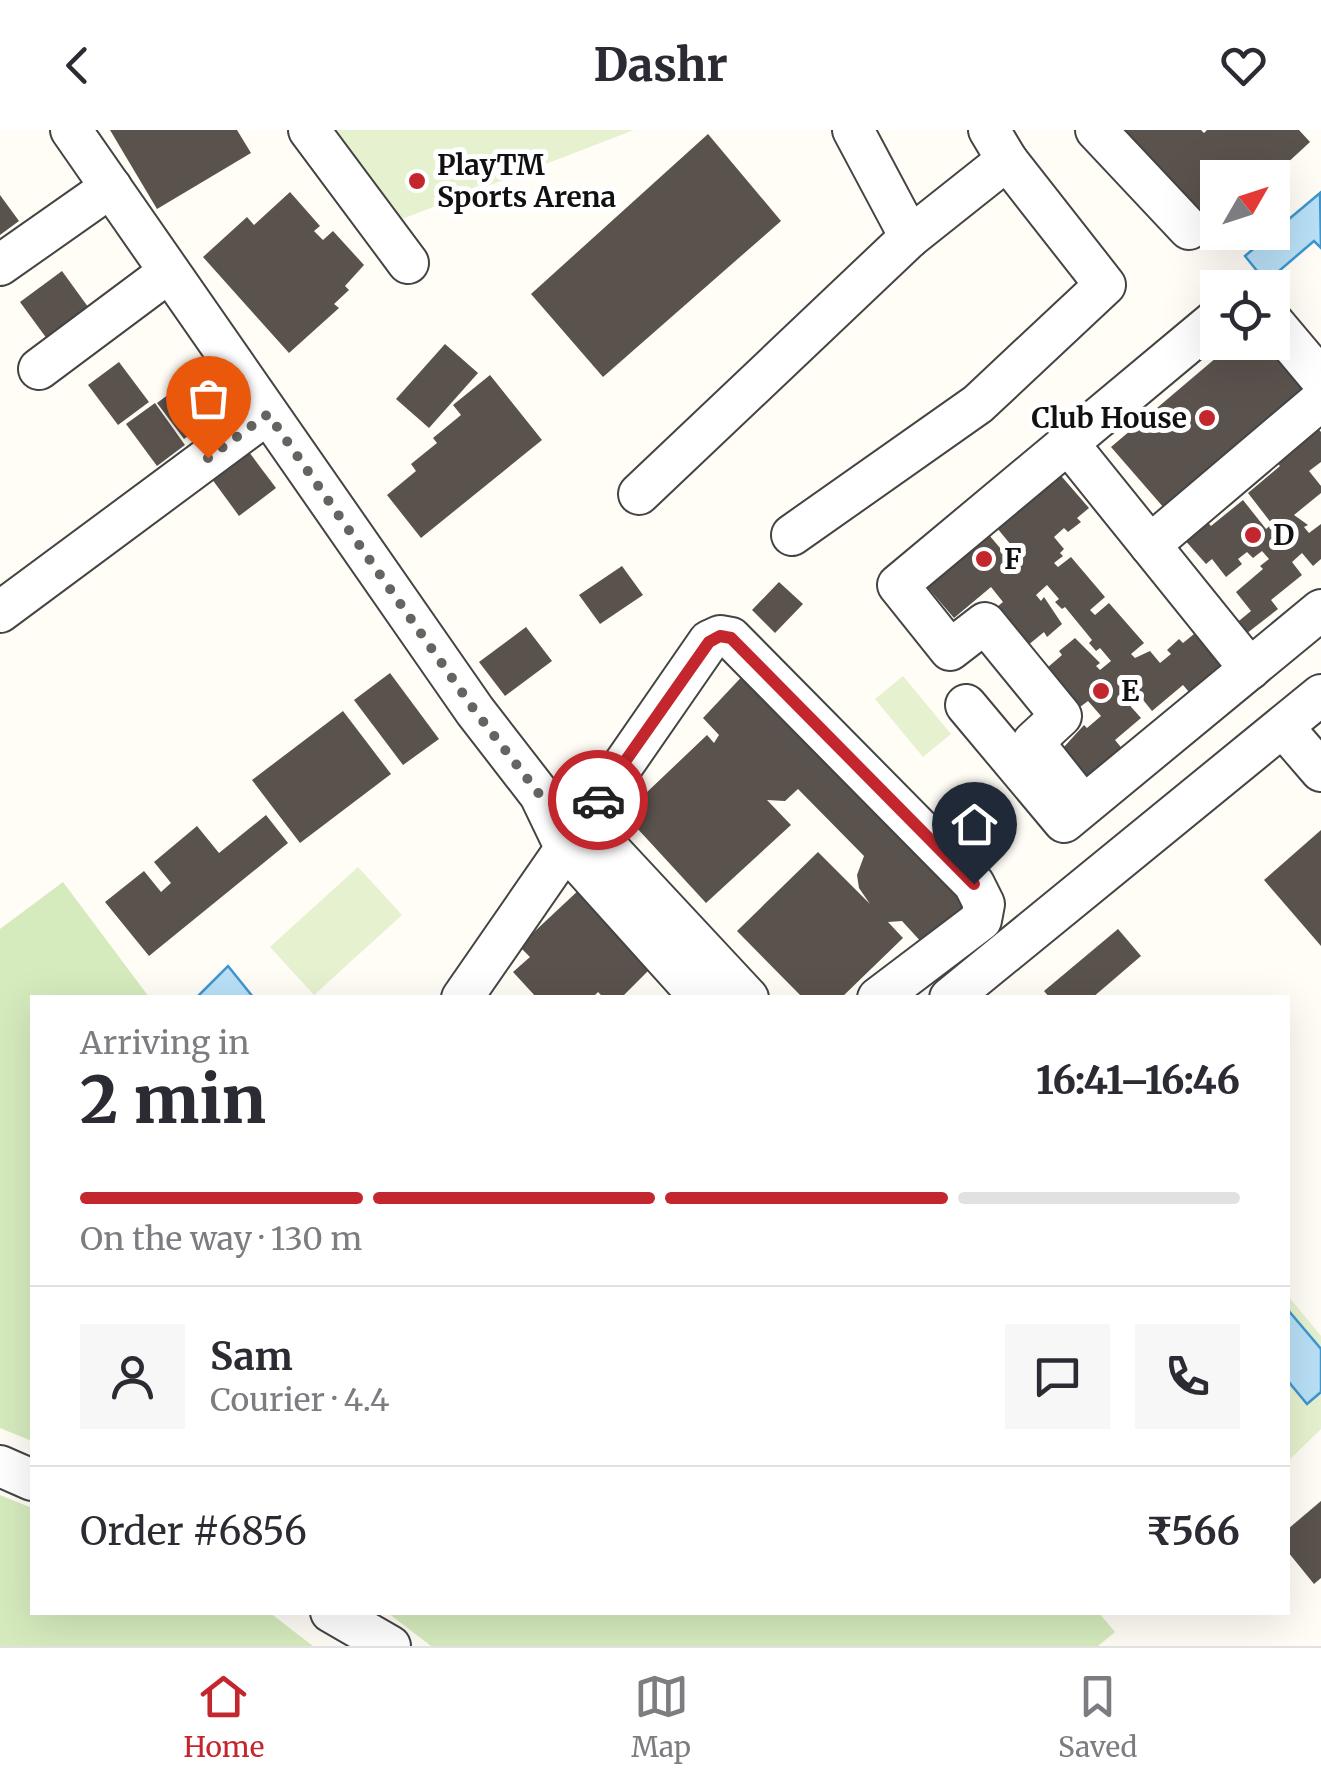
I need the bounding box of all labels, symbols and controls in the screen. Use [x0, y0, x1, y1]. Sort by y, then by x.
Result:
text: Dashr [593, 37, 728, 93]
icon: back [50, 38, 105, 93]
icon: heart [1216, 38, 1271, 93]
place label: PlayTM Sports Arena [437, 147, 616, 215]
north arrow [1200, 160, 1290, 250]
map controls [1200, 160, 1290, 360]
marker: PlayTM Sports Arena [406, 170, 428, 192]
button: locate [1200, 270, 1290, 360]
pin [166, 356, 251, 459]
icon: bag [181, 371, 236, 426]
place label: Club House [1032, 400, 1187, 436]
marker: Club House [1196, 407, 1218, 429]
place label: D [1273, 517, 1294, 553]
marker: D [1242, 524, 1264, 546]
place label: F [1004, 541, 1022, 577]
marker: F [973, 548, 995, 570]
place label: E [1121, 673, 1139, 709]
marker: E [1090, 680, 1112, 702]
courier [548, 750, 648, 850]
icon: car [571, 773, 626, 828]
pin [932, 782, 1017, 885]
icon: home [947, 797, 1002, 852]
text: Arriving in [80, 1023, 249, 1063]
text: 16:41–16:46 [1036, 1057, 1240, 1104]
text: 2 min [80, 1059, 266, 1141]
text: On the way · 130 m [80, 1219, 362, 1259]
button: person [80, 1324, 185, 1429]
button: chat [1005, 1324, 1110, 1429]
button: phone [1135, 1324, 1240, 1429]
text: Sam [210, 1333, 293, 1380]
text: Courier · 4.4 [210, 1380, 390, 1420]
text: Order #6856 [80, 1508, 307, 1555]
text: ₹566 [1146, 1508, 1240, 1555]
tab: Home [184, 1669, 264, 1765]
tab: Map [631, 1669, 691, 1765]
tab: Saved [1058, 1669, 1137, 1765]

